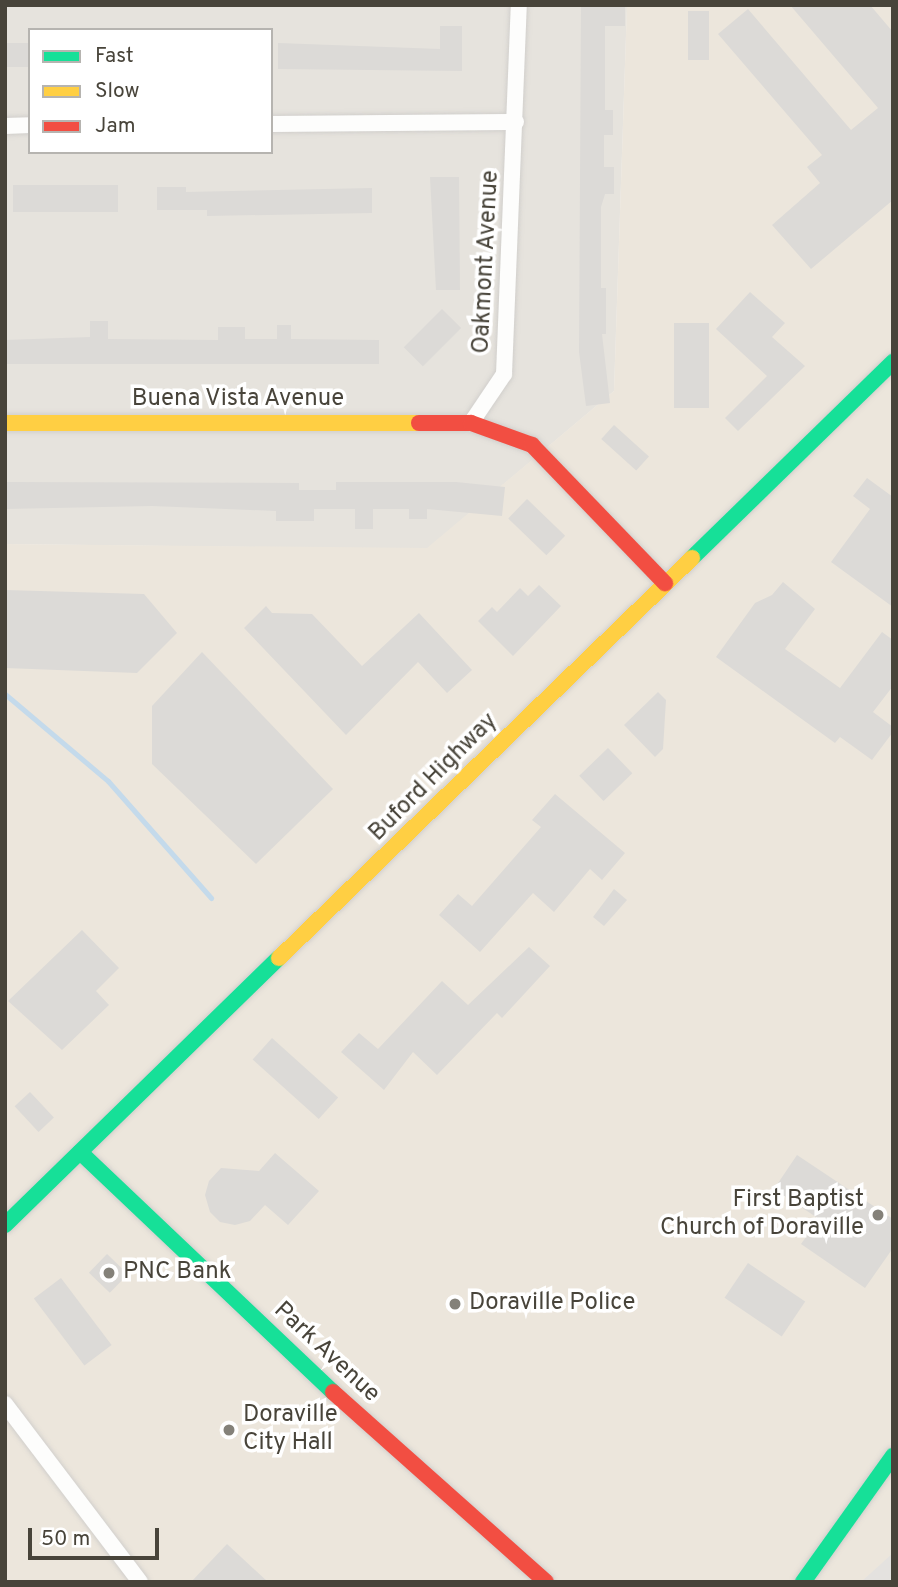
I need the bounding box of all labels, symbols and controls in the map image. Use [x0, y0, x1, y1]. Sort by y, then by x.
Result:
legend [28, 28, 273, 154]
text: Fast [95, 43, 134, 70]
text: Slow [95, 78, 140, 105]
text: Jam [95, 113, 136, 140]
street label: Oakmont Avenue [468, 169, 506, 355]
street label: Buena Vista Avenue [131, 386, 345, 414]
street label: Buford Highway [364, 708, 504, 848]
place label: First Baptist Church of Doraville [660, 1187, 864, 1243]
marker: First Baptist Church of Doraville [870, 1207, 886, 1223]
place label: PNC Bank [123, 1259, 231, 1287]
marker: PNC Bank [101, 1265, 117, 1281]
place label: Doraville Police [469, 1290, 635, 1318]
street label: Park Avenue [267, 1296, 385, 1410]
marker: Doraville Police [447, 1296, 463, 1312]
place label: Doraville City Hall [243, 1402, 338, 1458]
marker: Doraville City Hall [221, 1422, 237, 1438]
scale bar [32, 1514, 163, 1558]
text: 50 m [41, 1526, 90, 1553]

